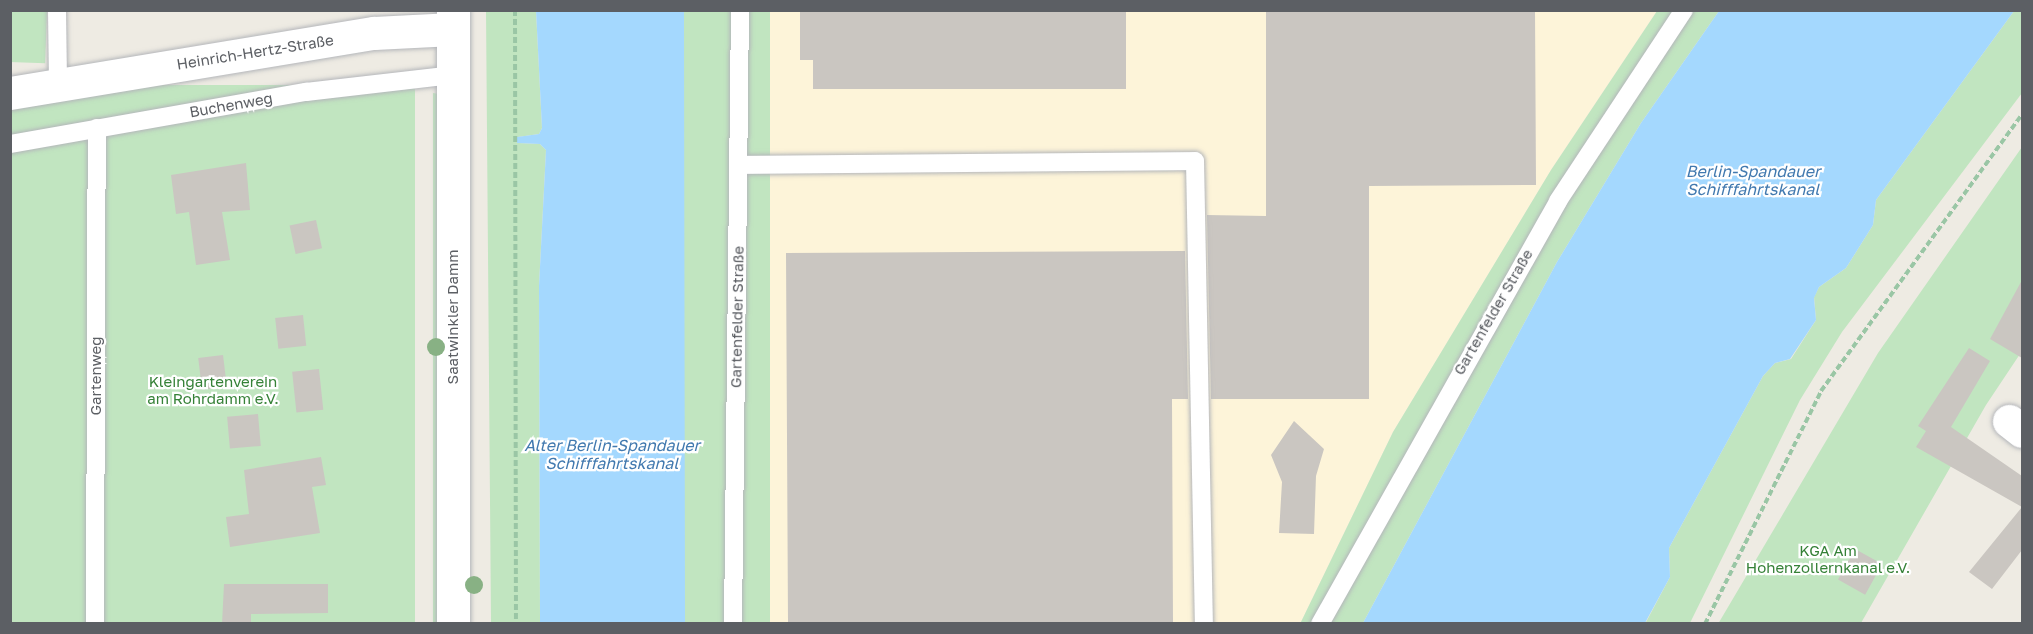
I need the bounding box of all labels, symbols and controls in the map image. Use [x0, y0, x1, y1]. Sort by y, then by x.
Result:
street label: Heinrich-Hertz-Straße [175, 31, 335, 73]
street label: Buchenweg [188, 89, 274, 121]
water label: Berlin-Spandauer Schifffahrtskanal [1686, 161, 1820, 199]
street label: Gartenfelder Straße [727, 246, 747, 388]
street label: Gartenfelder Straße [1450, 246, 1536, 378]
street label: Saatwinkler Damm [444, 250, 462, 384]
street label: Gartenweg [87, 337, 105, 415]
park label: Kleingartenverein am Rohrdamm e.V. [147, 372, 279, 407]
water label: Alter Berlin-Spandauer Schifffahrtskanal [524, 435, 700, 473]
park label: KGA Am Hohenzollernkanal e.V. [1746, 541, 1910, 576]

